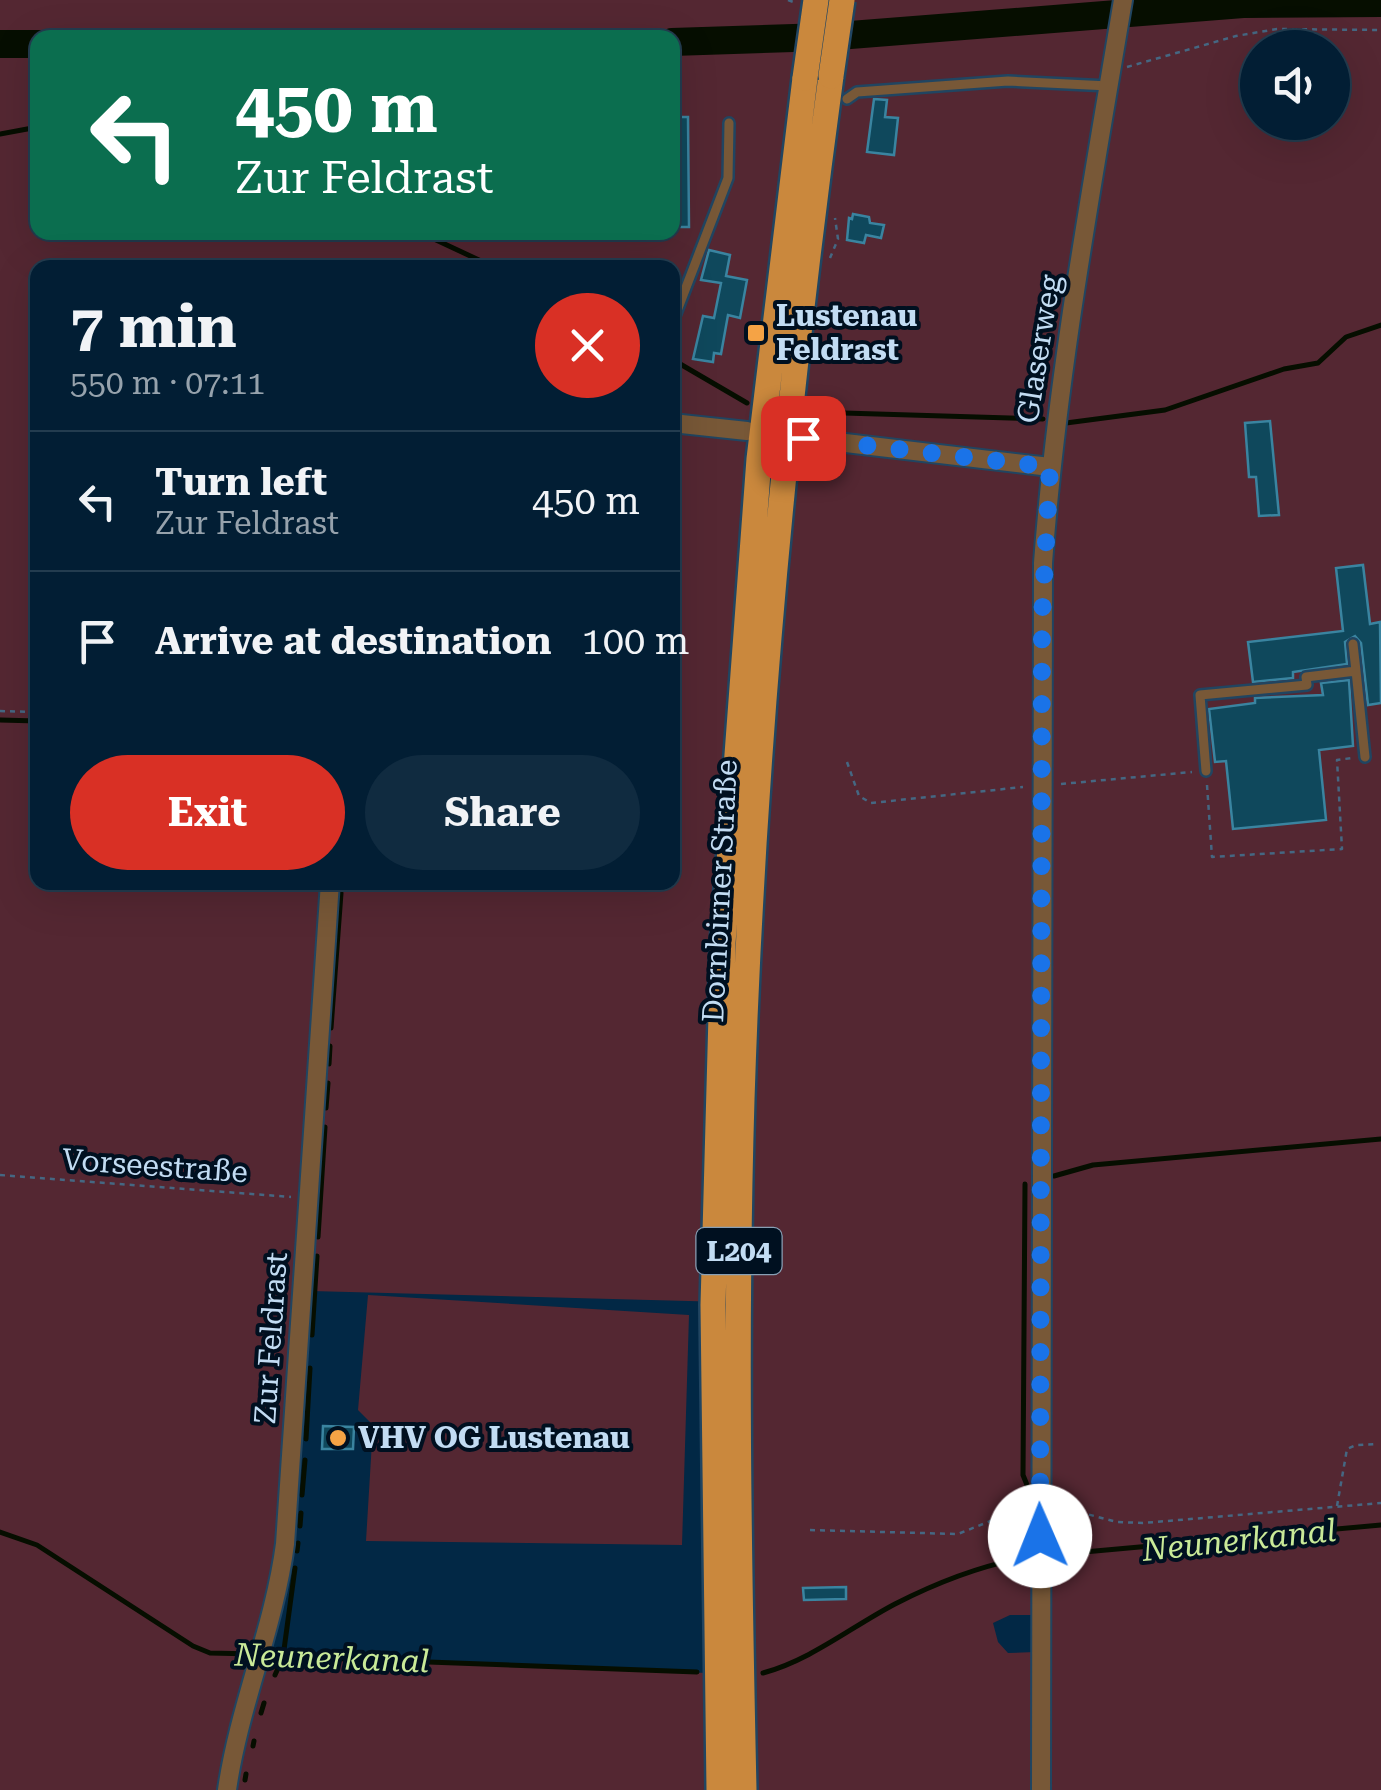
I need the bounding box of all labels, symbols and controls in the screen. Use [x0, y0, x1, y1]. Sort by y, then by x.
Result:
map controls [1240, 30, 1350, 140]
button: sound [1240, 30, 1350, 140]
text: 450 m [235, 67, 438, 149]
icon: left [70, 70, 200, 200]
text: Zur Feldrast [235, 151, 494, 204]
street label: Glaserweg [1010, 272, 1068, 426]
text: 7 min [70, 291, 237, 362]
button: close [535, 293, 640, 398]
place label: Lustenau Feldrast [776, 298, 917, 367]
marker: Lustenau Feldrast [745, 322, 767, 344]
text: 550 m · 07:11 [70, 364, 265, 402]
pin [761, 396, 846, 481]
icon: arrive [776, 411, 831, 466]
text: Turn left [155, 460, 327, 504]
icon: left [70, 474, 125, 529]
text: 450 m [532, 479, 640, 523]
text: Zur Feldrast [155, 504, 339, 542]
icon: arrive [70, 614, 125, 669]
text: Arrive at destination [155, 619, 551, 663]
text: 100 m [581, 619, 690, 663]
button: Exit [70, 755, 345, 870]
button: Share [365, 755, 640, 870]
street label: Dornbirner Straße [695, 759, 744, 1023]
street label: Vorseestraße [61, 1142, 249, 1189]
road number: L204 [696, 1228, 782, 1274]
street label: Zur Feldrast [247, 1251, 294, 1425]
place label: VHV OG Lustenau [358, 1420, 630, 1455]
marker: VHV OG Lustenau [327, 1427, 349, 1449]
position arrow [988, 1484, 1092, 1588]
water label: Neunerkanal [1139, 1511, 1338, 1569]
water label: Neunerkanal [233, 1636, 430, 1680]

